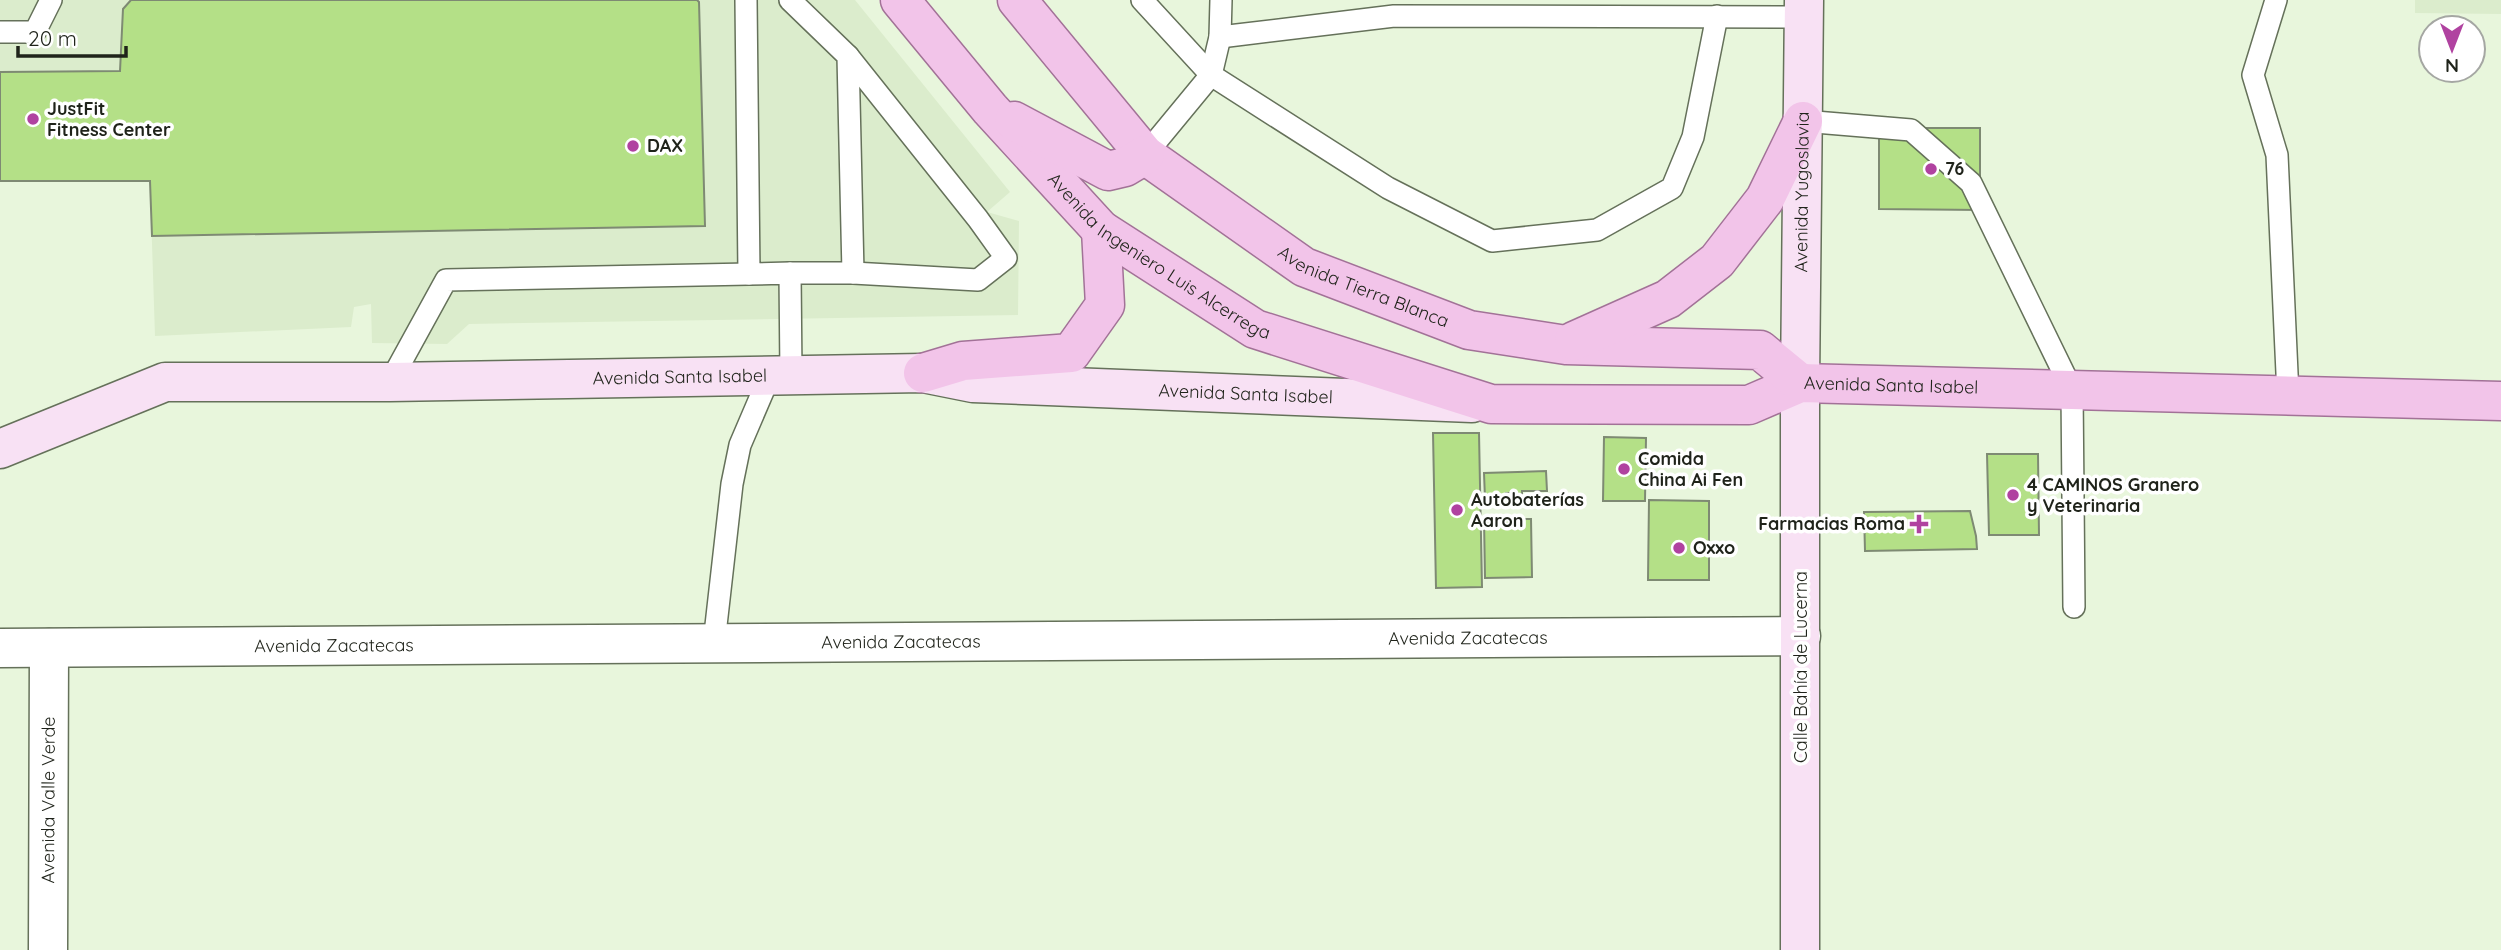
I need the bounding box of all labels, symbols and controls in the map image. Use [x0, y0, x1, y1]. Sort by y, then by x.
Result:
scale bar [18, 14, 126, 58]
north arrow [2417, 14, 2487, 84]
text: 20 m [28, 25, 77, 51]
text: N [2445, 54, 2459, 78]
place label: JustFit Fitness Center [47, 97, 171, 141]
marker: JustFit Fitness Center [25, 111, 41, 127]
street label: Avenida Yugoslavia [1789, 111, 1814, 273]
place label: DAX [647, 134, 683, 157]
marker: DAX [625, 138, 641, 154]
place label: 76 [1945, 157, 1964, 180]
marker: 76 [1923, 161, 1939, 177]
street label: Avenida Ingeniero Luis Alcerrega [1043, 168, 1273, 344]
street label: Avenida Tierra Blanca [1274, 240, 1452, 332]
street label: Avenida Santa Isabel [592, 364, 767, 390]
street label: Avenida Santa Isabel [1804, 371, 1979, 399]
street label: Avenida Santa Isabel [1158, 378, 1333, 408]
place label: Comida China Ai Fen [1638, 447, 1743, 491]
marker: Comida China Ai Fen [1616, 461, 1632, 477]
place label: 4 CAMINOS Granero y Veterinaria [2027, 473, 2199, 517]
marker: 4 CAMINOS Granero y Veterinaria [2005, 487, 2021, 503]
place label: Autobaterías Aaron [1471, 488, 1584, 532]
marker: Autobaterías Aaron [1449, 502, 1465, 518]
place label: Farmacias Roma [1758, 512, 1905, 535]
marker: Farmacias Roma [1911, 516, 1927, 532]
place label: Oxxo [1693, 536, 1735, 559]
marker: Oxxo [1671, 540, 1687, 556]
street label: Calle Bahía de Lucerna [1789, 571, 1812, 763]
street label: Avenida Zacatecas [1388, 626, 1548, 650]
street label: Avenida Zacatecas [821, 629, 981, 654]
street label: Avenida Zacatecas [254, 633, 414, 657]
street label: Avenida Valle Verde [36, 716, 60, 884]

